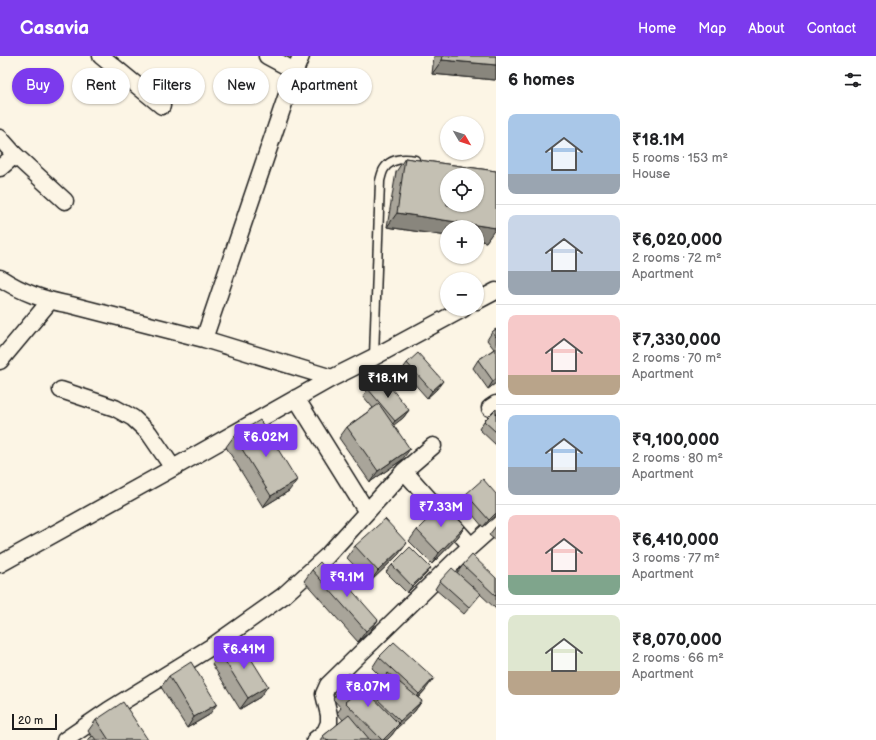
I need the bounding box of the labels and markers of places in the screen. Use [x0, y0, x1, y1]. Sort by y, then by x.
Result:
pin: ₹18.1M [355, 365, 421, 399]
pin: ₹6.02M [233, 424, 299, 458]
pin: ₹7.33M [408, 494, 474, 528]
pin: ₹9.1M [319, 564, 375, 598]
pin: ₹6.41M [211, 636, 277, 670]
pin: ₹8.07M [335, 674, 401, 708]

